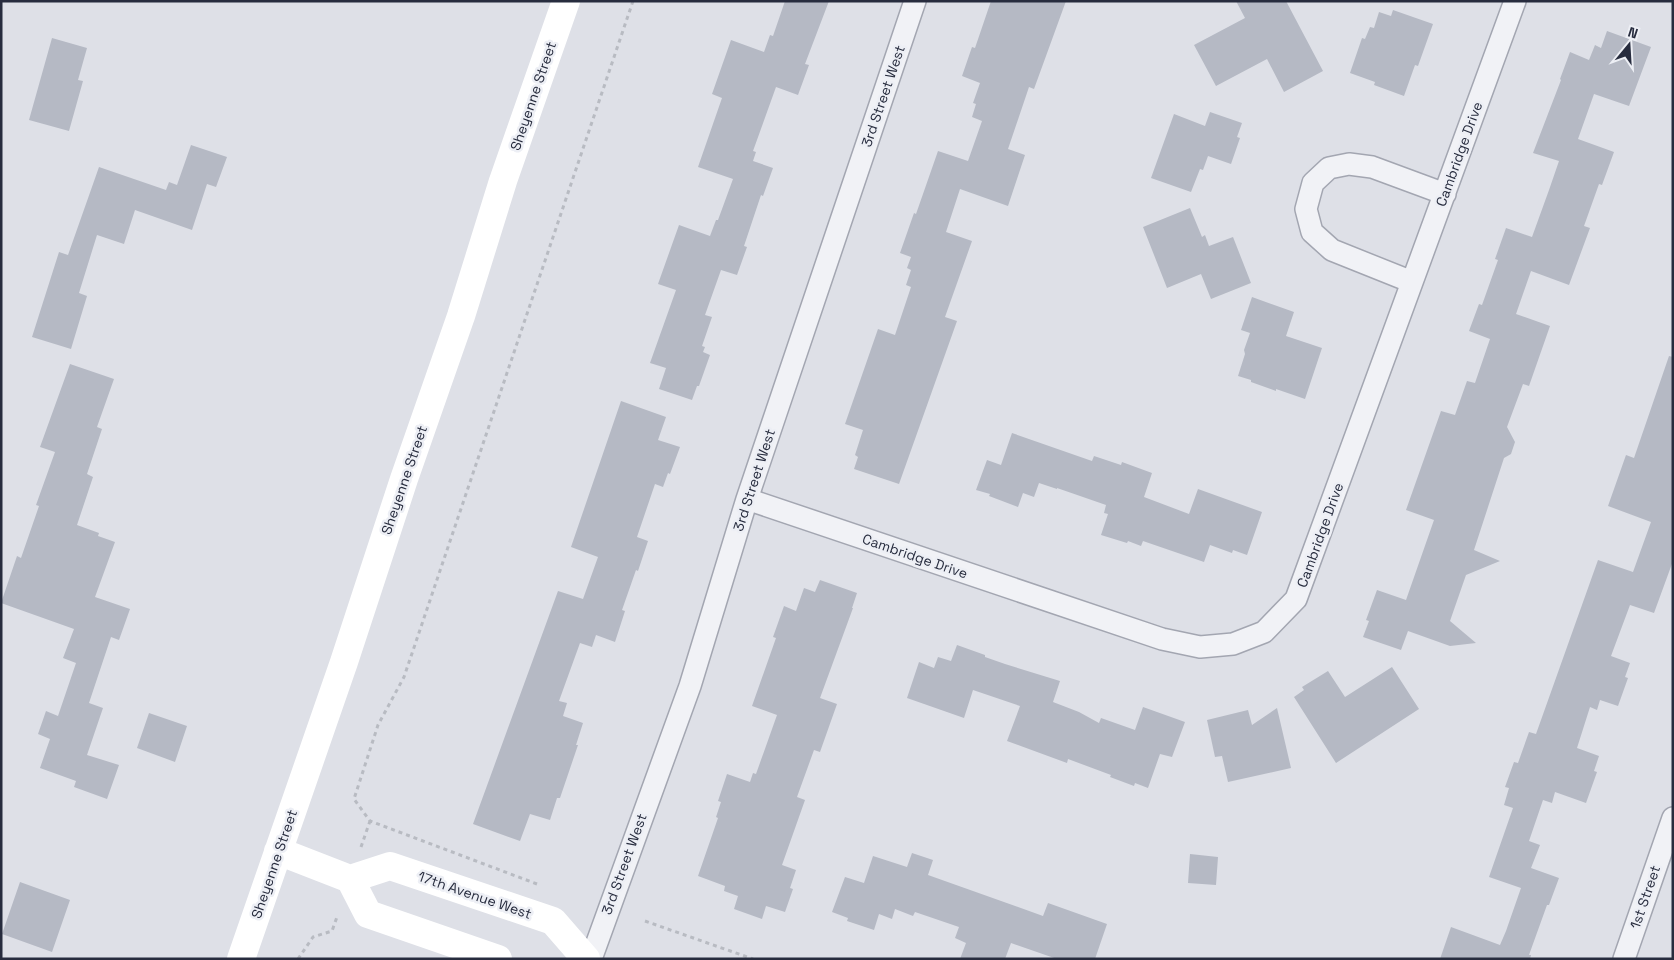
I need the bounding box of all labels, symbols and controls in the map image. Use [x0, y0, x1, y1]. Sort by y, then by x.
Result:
north arrow [1604, 20, 1654, 70]
text: N [1626, 23, 1640, 43]
street label: Sheyenne Street [506, 39, 560, 153]
street label: 3rd Street West [857, 43, 909, 149]
street label: Cambridge Drive [1432, 99, 1486, 209]
street label: Sheyenne Street [377, 423, 431, 537]
street label: 3rd Street West [729, 427, 779, 533]
street label: Cambridge Drive [1293, 480, 1347, 590]
street label: Cambridge Drive [860, 530, 970, 582]
street label: Sheyenne Street [247, 807, 301, 921]
street label: 3rd Street West [597, 811, 651, 917]
street label: 1st Street [1626, 863, 1664, 931]
street label: 17th Avenue West [416, 867, 534, 923]

